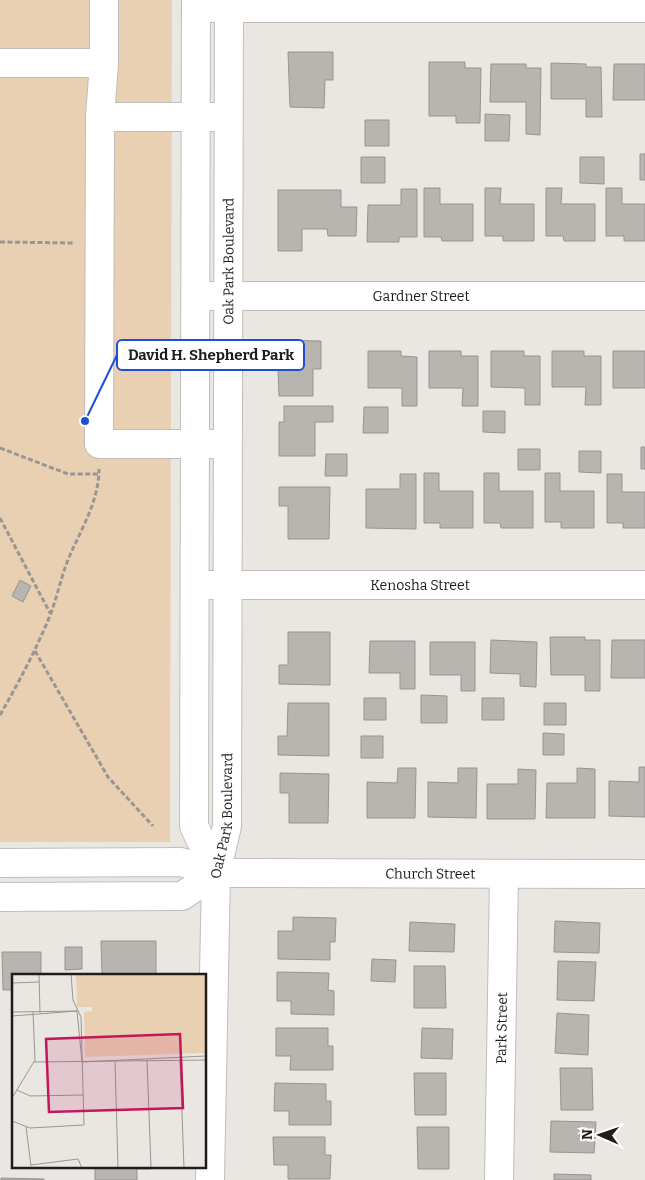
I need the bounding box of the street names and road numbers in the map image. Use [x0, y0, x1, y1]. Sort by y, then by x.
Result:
street label: Oak Park Boulevard [220, 198, 238, 325]
street label: Gardner Street [372, 288, 470, 305]
street label: Kenosha Street [370, 577, 470, 594]
street label: Oak Park Boulevard [208, 753, 236, 879]
street label: Church Street [385, 865, 475, 883]
street label: Park Street [493, 992, 511, 1064]

